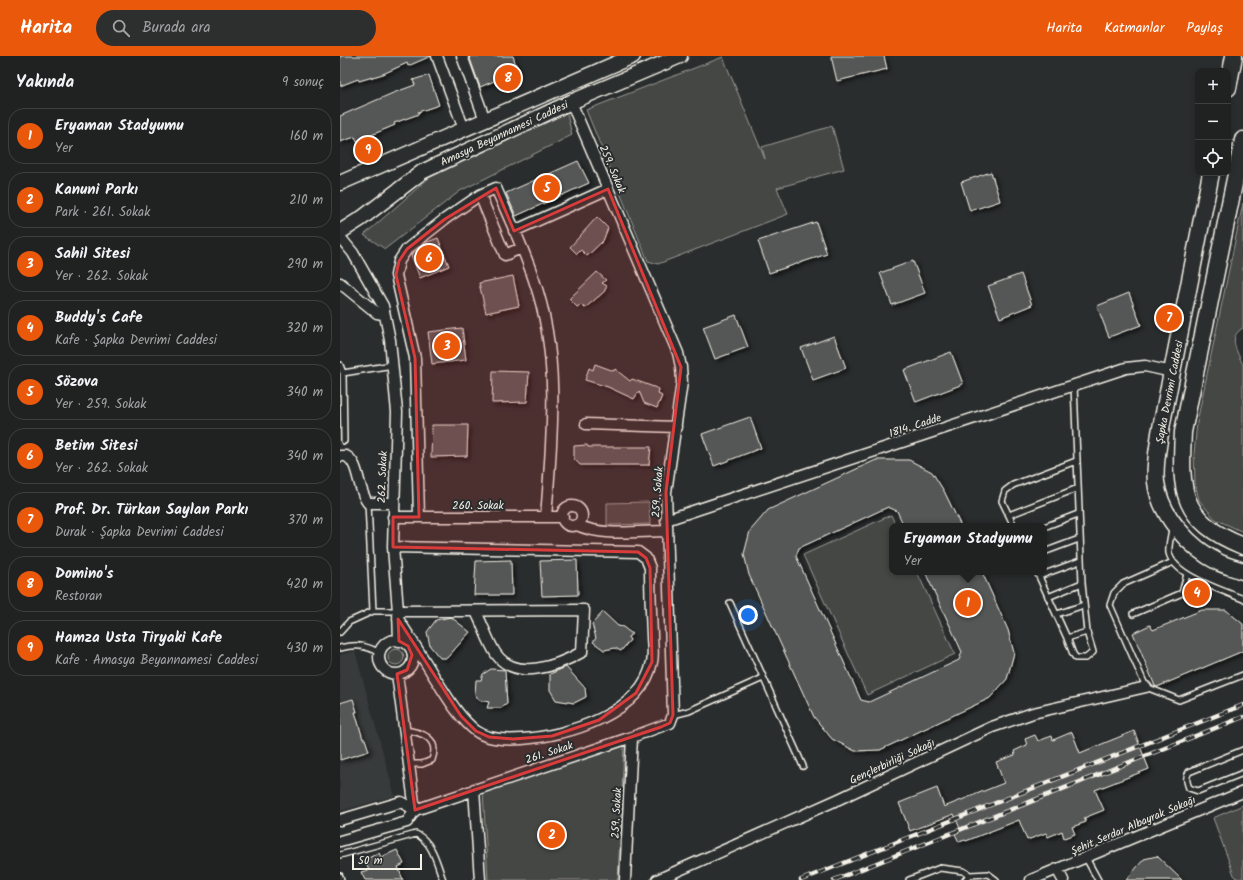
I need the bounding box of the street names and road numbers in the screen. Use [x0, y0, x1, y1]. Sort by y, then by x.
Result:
street label: Amasya Beyannamesi Caddesi [437, 96, 572, 172]
street label: 259. Sokak [594, 142, 631, 197]
street label: Şapka Devrimi Caddesi [1151, 339, 1189, 445]
street label: 1814. Cadde [887, 409, 944, 443]
street label: 262. Sokak [373, 450, 393, 503]
street label: 259. Sokak [647, 465, 669, 518]
street label: 260. Sokak [452, 497, 505, 515]
street label: Gençlerbirliği Sokağı [847, 734, 938, 790]
street label: 261. Sokak [523, 737, 576, 769]
street label: 259. Sokak [607, 786, 627, 839]
street label: Şehit Serdar Albayrak Sokağı [1068, 791, 1199, 860]

